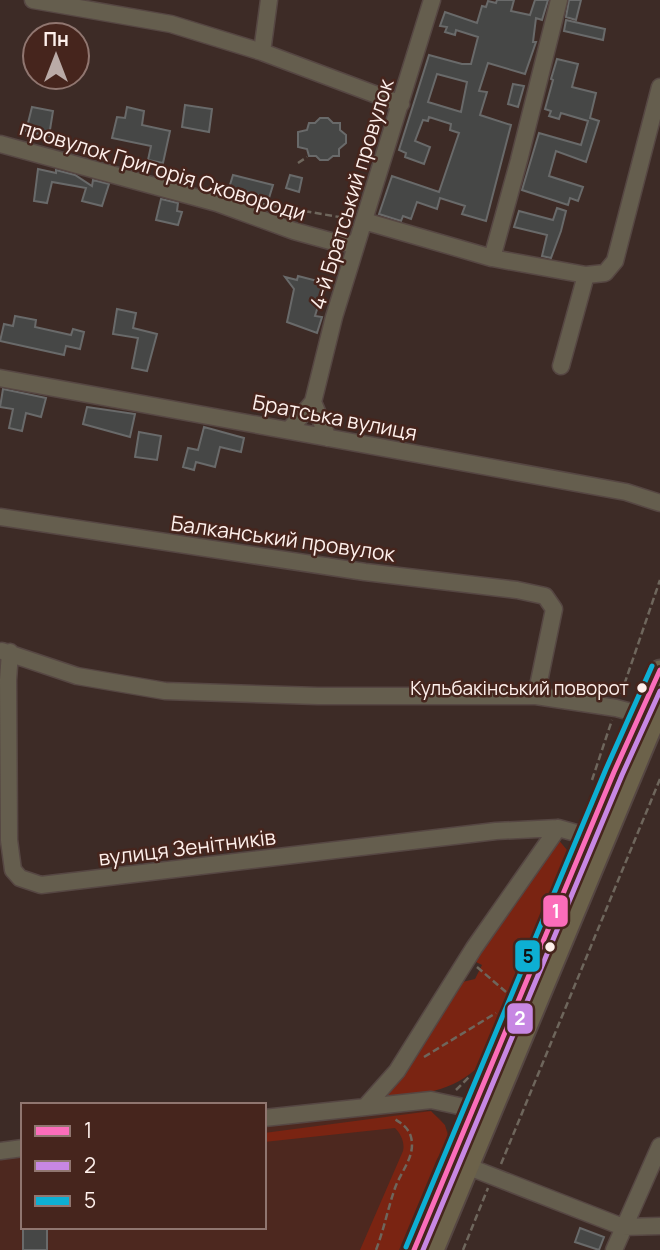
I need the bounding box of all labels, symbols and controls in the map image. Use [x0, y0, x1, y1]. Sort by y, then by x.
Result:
north arrow [21, 21, 91, 91]
text: Пн [43, 26, 69, 52]
street label: 4-й Братський провулок [303, 75, 400, 313]
street label: провулок Григорія Сковороди [16, 113, 310, 227]
street label: Братська вулиця [250, 387, 420, 447]
street label: Балканський провулок [169, 508, 397, 568]
place label: Кульбакінський поворот [410, 675, 629, 701]
marker: Кульбакінський поворот [635, 681, 649, 695]
street label: вулиця Зенітників [97, 822, 277, 872]
line badge: 1 [542, 894, 569, 928]
text: 1 [552, 898, 560, 924]
line badge: 5 [514, 939, 541, 973]
unlabelled marker [543, 940, 557, 954]
text: 5 [522, 943, 534, 969]
line badge: 2 [506, 1002, 534, 1035]
text: 2 [514, 1005, 526, 1031]
legend [21, 1103, 266, 1229]
text: 1 [84, 1116, 92, 1144]
text: 2 [84, 1151, 96, 1179]
text: 5 [84, 1186, 96, 1214]

